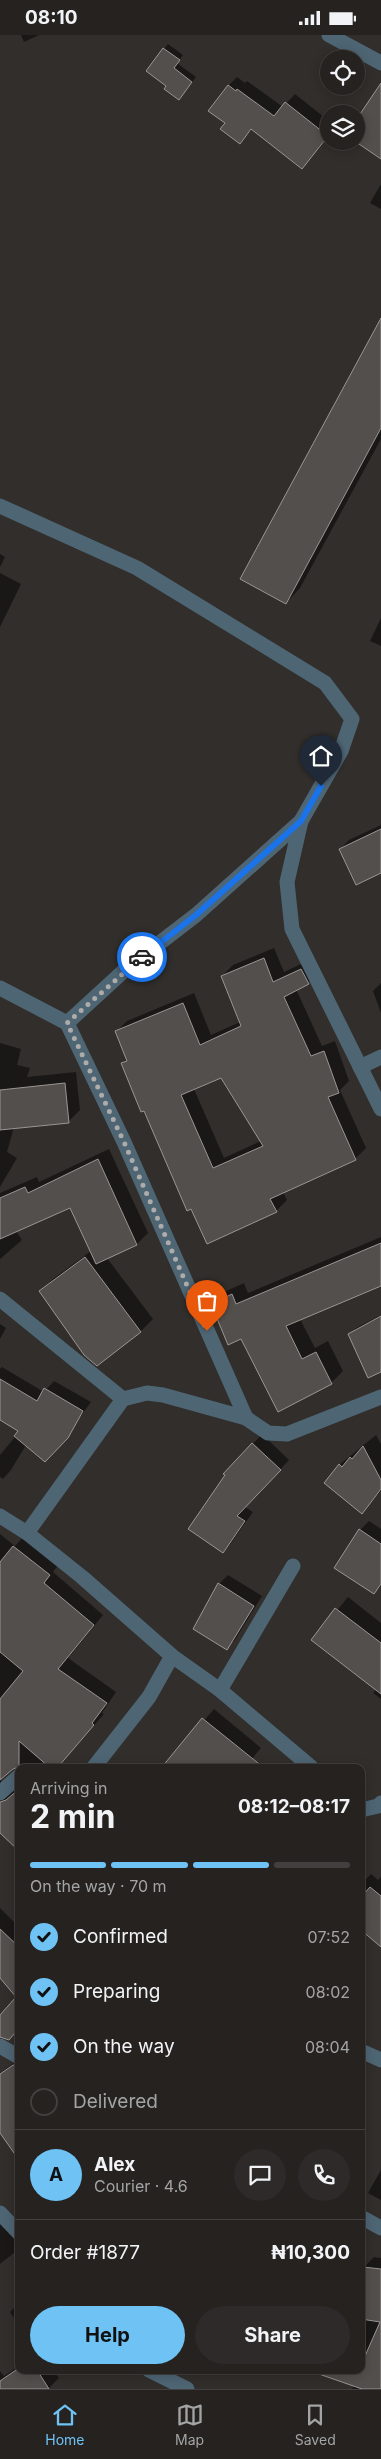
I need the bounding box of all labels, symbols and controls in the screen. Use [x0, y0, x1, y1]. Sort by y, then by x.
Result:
text: 08:10 [25, 6, 78, 29]
map controls [320, 50, 365, 150]
button: locate [320, 50, 365, 95]
button: layers [320, 105, 365, 150]
pin [300, 735, 342, 786]
icon: home [307, 742, 335, 770]
courier [117, 932, 167, 982]
icon: car [128, 943, 156, 971]
pin [186, 1280, 228, 1331]
icon: bag [193, 1287, 221, 1315]
text: Arriving in [30, 1778, 107, 1798]
text: 08:12–08:17 [238, 1795, 350, 1818]
text: 2 min [30, 1797, 116, 1836]
text: On the way · 70 m [30, 1876, 167, 1896]
icon: check [30, 1923, 58, 1951]
text: Confirmed [73, 1925, 168, 1948]
text: 07:52 [308, 1927, 350, 1947]
icon: check [30, 1978, 58, 2006]
text: Preparing [73, 1980, 160, 2003]
text: 08:02 [306, 1982, 350, 2002]
icon: check [30, 2033, 58, 2061]
text: On the way [73, 2035, 175, 2058]
text: 08:04 [305, 2037, 350, 2057]
text: Delivered [73, 2090, 158, 2113]
button: chat [234, 2149, 286, 2201]
button: phone [298, 2149, 350, 2201]
text: Alex [94, 2153, 135, 2176]
text: A [49, 2163, 63, 2186]
text: Courier · 4.6 [94, 2176, 188, 2196]
text: Order #1877 [30, 2241, 140, 2264]
text: ₦10,300 [271, 2241, 350, 2264]
button: Help [30, 2306, 185, 2364]
button: Share [195, 2306, 350, 2364]
tab: Home [45, 2401, 85, 2448]
tab: Map [175, 2401, 204, 2448]
tab: Saved [295, 2401, 336, 2448]

